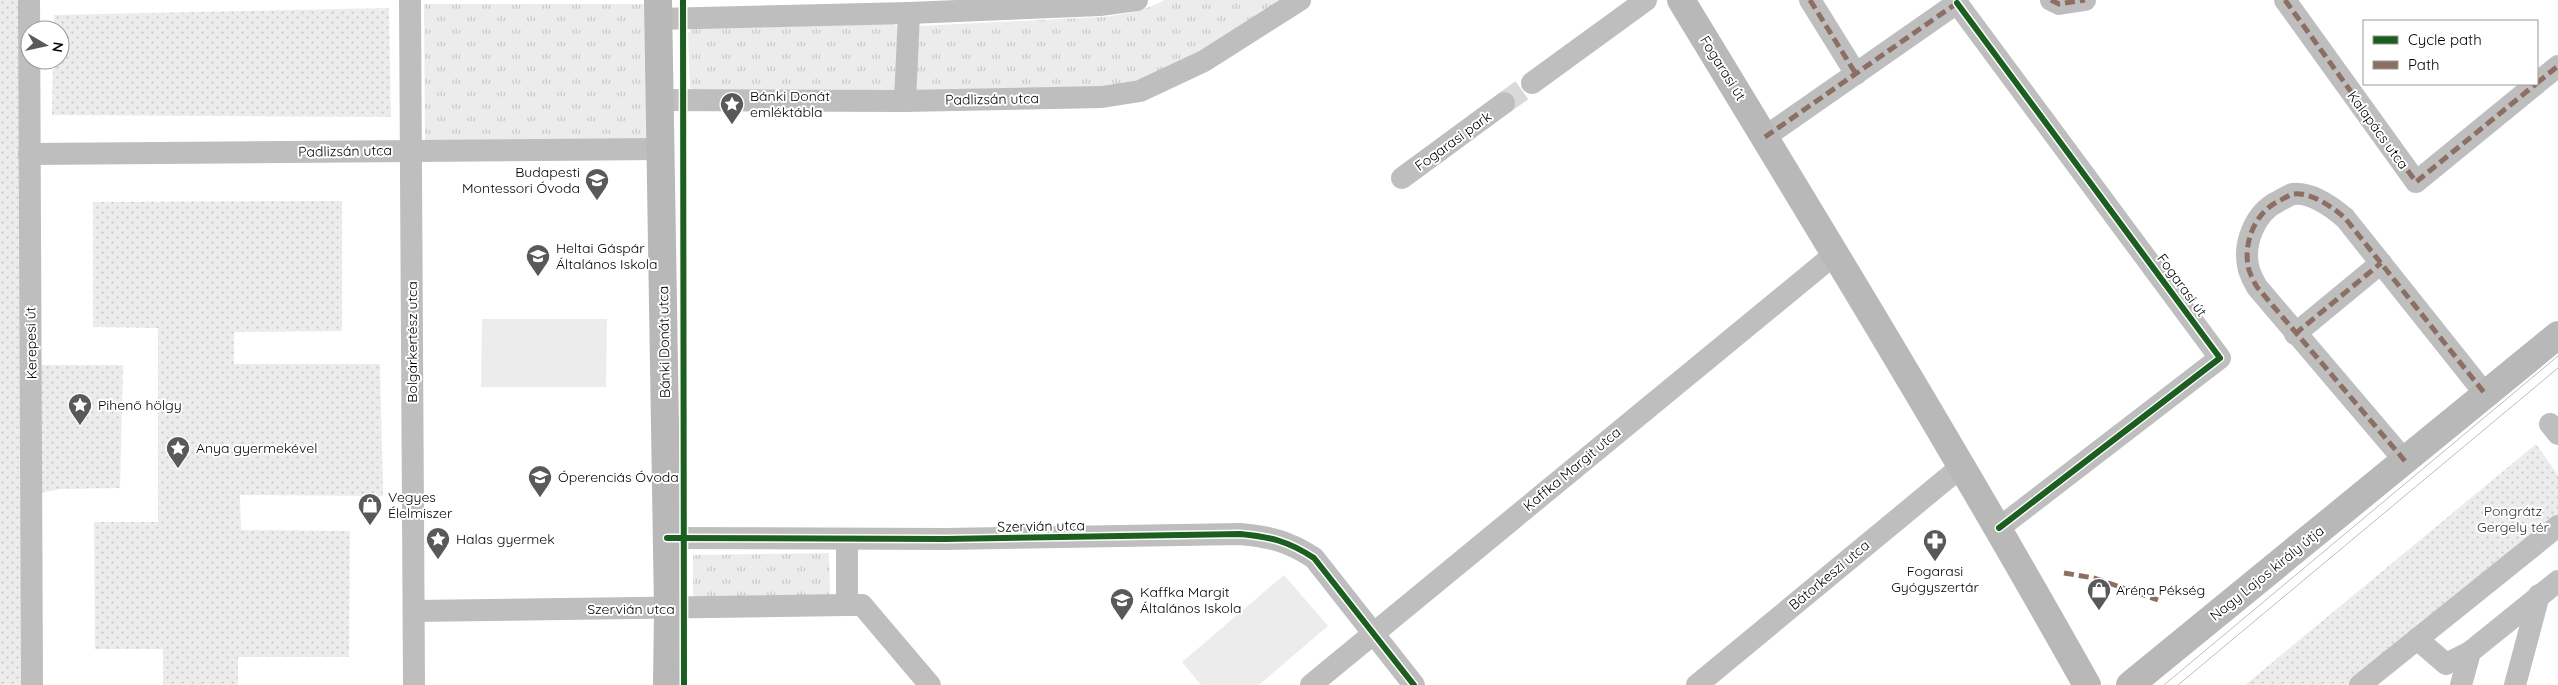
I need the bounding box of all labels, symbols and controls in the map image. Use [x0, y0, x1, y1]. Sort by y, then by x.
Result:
north arrow [20, 20, 70, 70]
legend [2363, 20, 2538, 85]
text: Cycle path [2408, 30, 2482, 49]
street label: Fogarasi út [1696, 32, 1750, 104]
text: N [48, 41, 68, 54]
text: Path [2408, 55, 2440, 74]
place label: Bánki Donát emléktábla [750, 87, 830, 121]
street label: Kalapács utca [2343, 87, 2413, 173]
street label: Padlizsán utca [945, 89, 1039, 109]
place icon: Bánki Donát emléktábla [719, 91, 745, 125]
street label: Fogarasi park [1411, 107, 1495, 175]
street label: Padlizsán utca [298, 141, 392, 161]
place label: Budapesti Montessori Óvoda [462, 163, 580, 197]
school or university icon: Budapesti Montessori Óvoda [584, 167, 610, 201]
place label: Heltai Gáspár Általános Iskola [556, 239, 658, 273]
school or university icon: Heltai Gáspár Általános Iskola [525, 243, 551, 277]
street label: Fogarasi út [2153, 250, 2211, 320]
street label: Bolgárkertész utca [403, 281, 421, 403]
street label: Bánki Donát utca [654, 286, 674, 398]
street label: Kerepesi út [21, 306, 41, 379]
place icon: Pihenő hölgy [67, 392, 93, 426]
place label: Pihenő hölgy [98, 396, 182, 414]
street label: Kaffka Margit utca [1520, 423, 1624, 515]
place icon: Anya gyermekével [165, 435, 191, 469]
place label: Anya gyermekével [196, 439, 317, 457]
school or university icon: Óperenciás Óvoda [527, 464, 553, 498]
place label: Óperenciás Óvoda [558, 468, 679, 486]
place label: Vegyes Élelmiszer [388, 488, 453, 522]
shop icon: Vegyes Élelmiszer [357, 492, 383, 526]
park label: Pongrátz Gergely tér [2477, 502, 2550, 536]
street label: Szervián utca [997, 516, 1085, 536]
street label: Nagy Lajos király útja [2206, 521, 2328, 625]
place icon: Halas gyermek [425, 526, 451, 560]
pharmacy icon: Fogarasi Gyógyszertár [1922, 528, 1948, 562]
place label: Halas gyermek [456, 530, 555, 548]
street label: Bátorkeszi utca [1785, 536, 1873, 614]
place label: Fogarasi Gyógyszertár [1891, 562, 1979, 596]
shop icon: Aréna Pékség [2086, 577, 2112, 611]
place label: Aréna Pékség [2116, 581, 2205, 599]
place label: Kaffka Margit Általános Iskola [1140, 583, 1242, 617]
school or university icon: Kaffka Margit Általános Iskola [1109, 587, 1135, 621]
street label: Szervián utca [587, 600, 675, 618]

